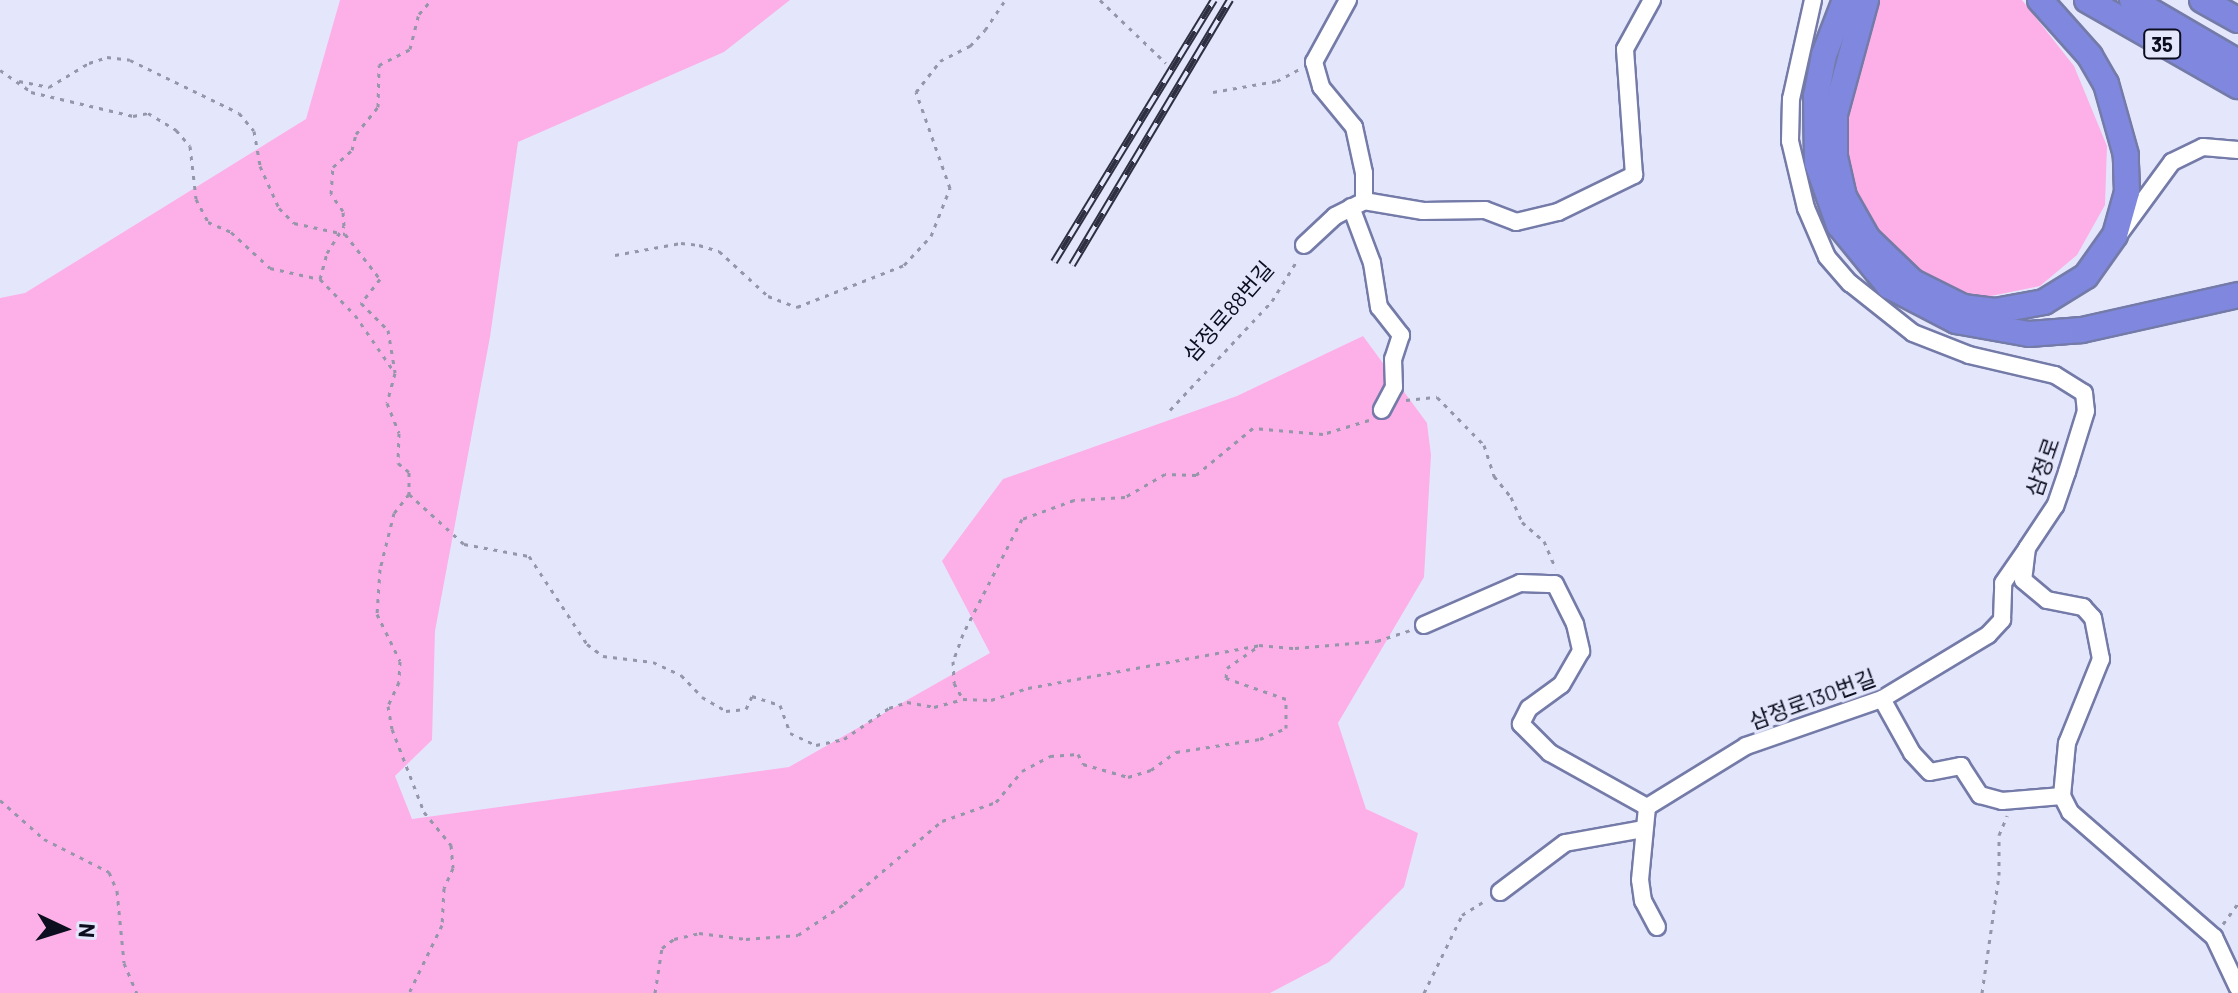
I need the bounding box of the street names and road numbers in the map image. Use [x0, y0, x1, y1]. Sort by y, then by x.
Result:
road number: 35 [2142, 28, 2182, 60]
street label: 삼정로88번길 [1177, 256, 1279, 366]
street label: 삼정로 [2020, 434, 2064, 500]
street label: 삼정로130번길 [1745, 664, 1879, 734]

